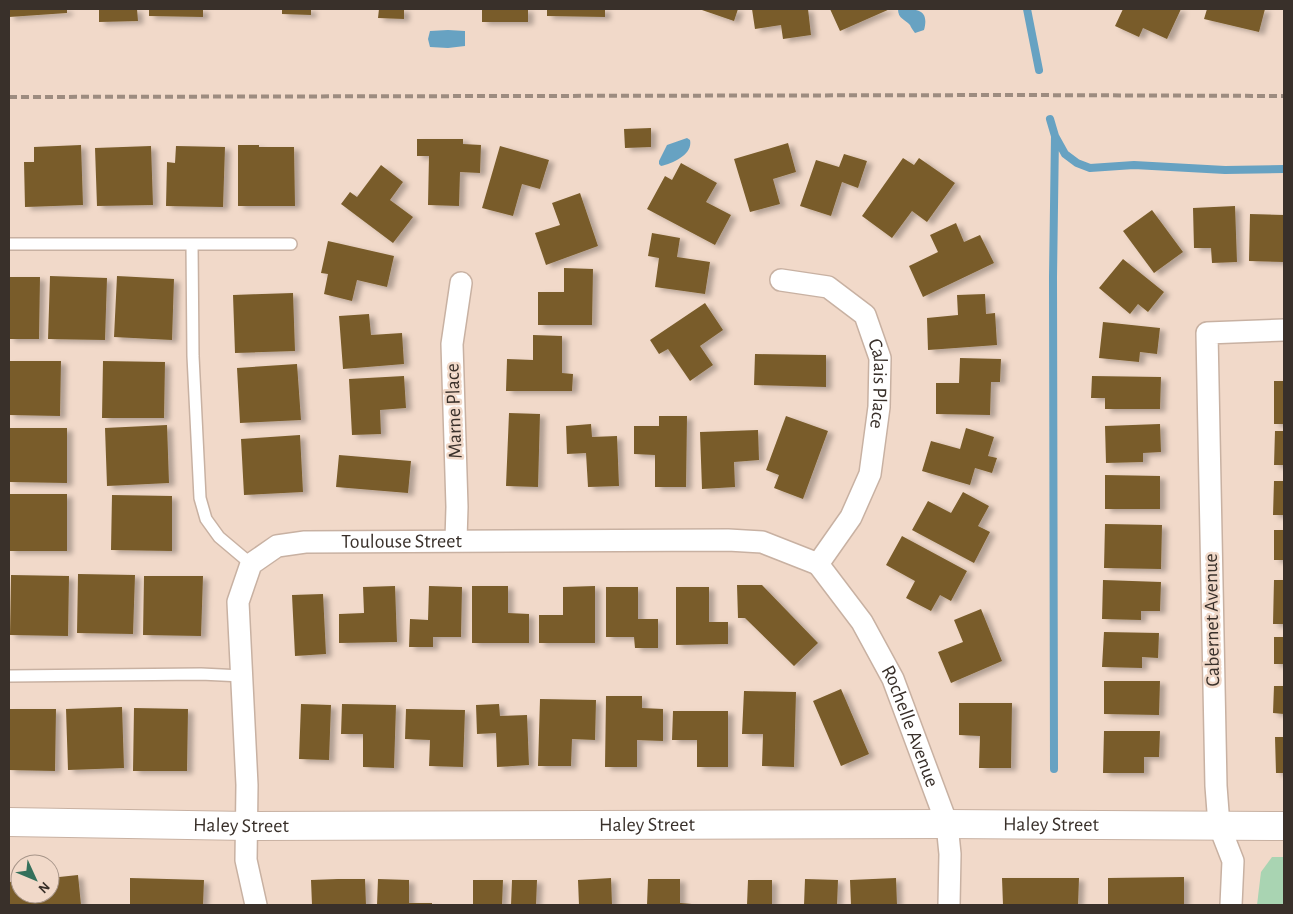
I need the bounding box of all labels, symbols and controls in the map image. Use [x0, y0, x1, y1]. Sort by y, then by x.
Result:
street label: Calais Place [864, 336, 890, 430]
street label: Marne Place [442, 363, 466, 459]
street label: Toulouse Street [341, 531, 463, 552]
street label: Cabernet Avenue [1201, 553, 1223, 687]
street label: Rochelle Avenue [878, 662, 942, 790]
street label: Haley Street [1003, 814, 1099, 835]
street label: Haley Street [193, 815, 289, 836]
street label: Haley Street [599, 815, 695, 835]
north arrow [10, 854, 60, 904]
text: N [35, 879, 52, 896]

